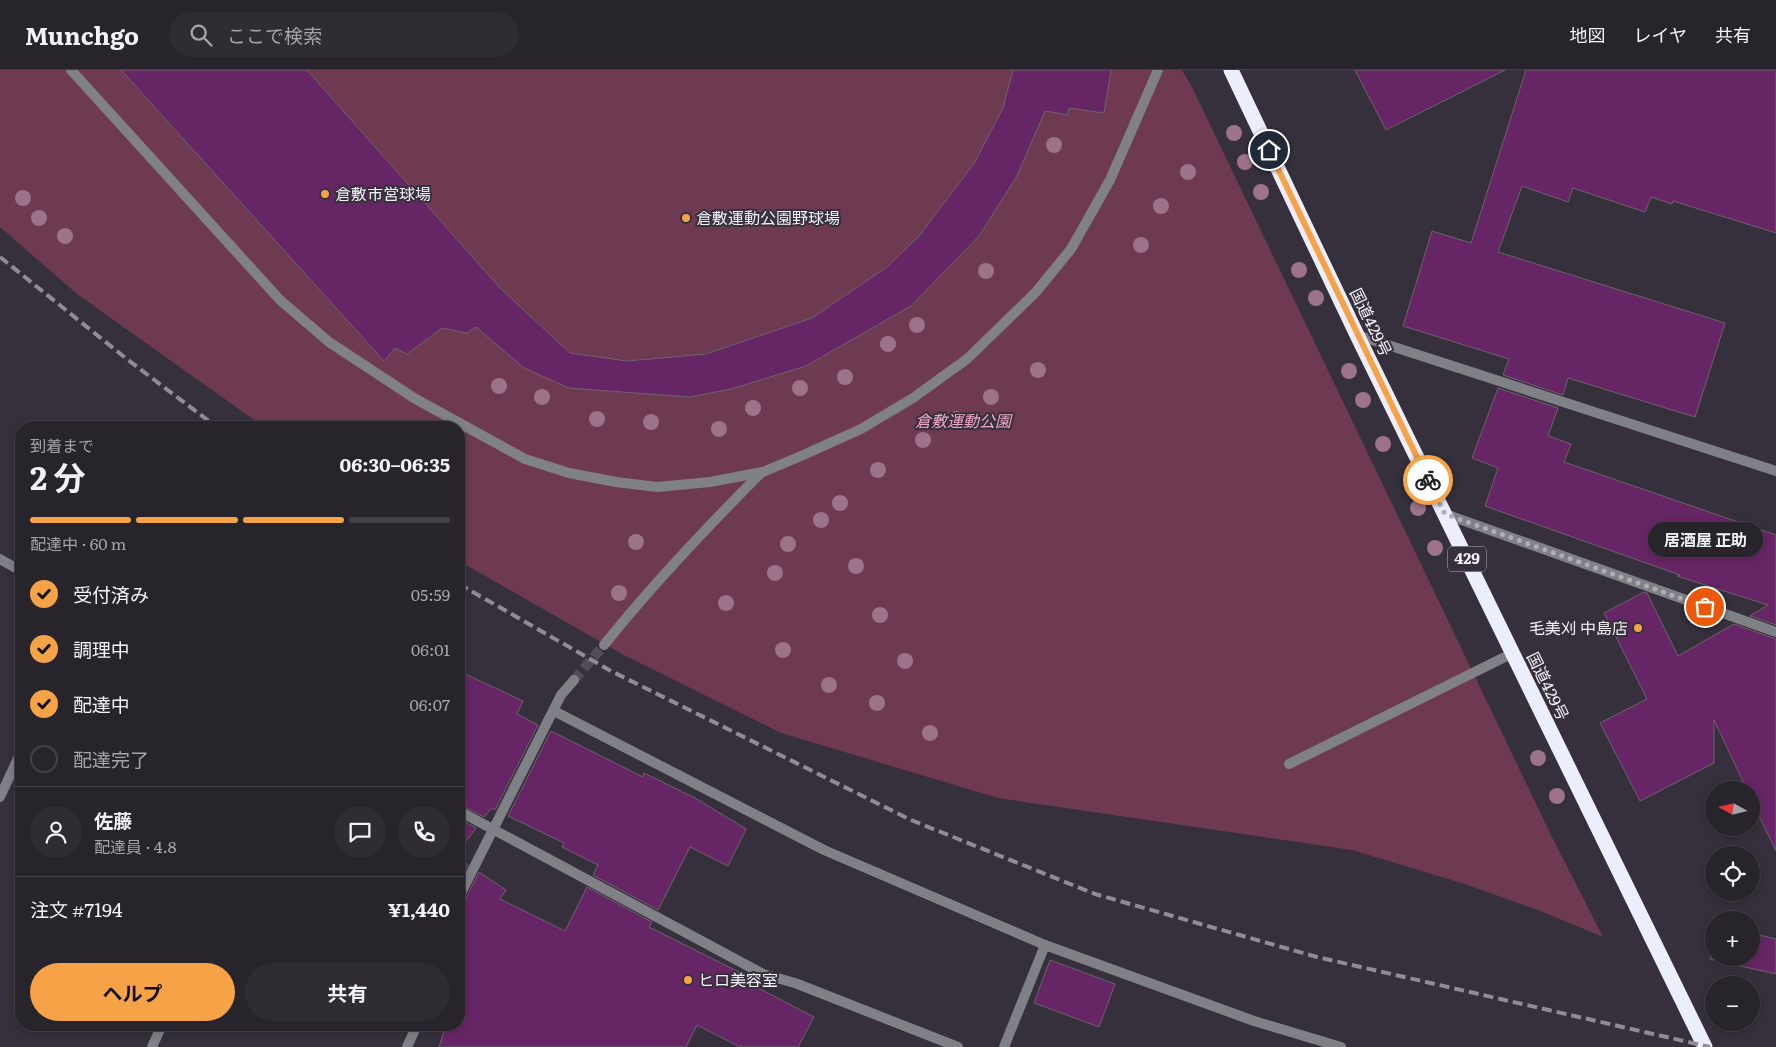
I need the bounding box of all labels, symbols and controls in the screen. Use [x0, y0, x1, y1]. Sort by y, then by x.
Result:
search box [169, 12, 519, 57]
text: Munchgo [25, 17, 139, 52]
icon: search [187, 21, 215, 49]
text: ここで検索 [227, 21, 322, 49]
text: 地図 [1570, 21, 1606, 48]
text: レイヤ [1634, 21, 1687, 48]
text: 共有 [1715, 21, 1751, 48]
pin [1248, 129, 1290, 171]
icon: home [1255, 136, 1283, 164]
place label: 倉敷市営球場 [335, 181, 431, 205]
marker: 倉敷市営球場 [319, 188, 331, 200]
place label: 倉敷運動公園野球場 [696, 205, 840, 229]
marker: 倉敷運動公園野球場 [680, 212, 692, 224]
street label: 国道429号 [1345, 283, 1399, 360]
park label: 倉敷運動公園 [915, 408, 1013, 432]
text: 到着まで [30, 433, 94, 457]
text: 06:30–06:35 [340, 450, 450, 478]
text: 2 分 [30, 452, 86, 500]
courier [1403, 455, 1453, 505]
icon: bike [1414, 466, 1442, 494]
callout: 居酒屋 正助 [1648, 522, 1762, 557]
text: 居酒屋 正助 [1664, 527, 1747, 551]
text: 配達中 · 60 m [30, 531, 126, 555]
road number: 429 [1448, 546, 1486, 572]
icon: check [30, 580, 58, 608]
text: 受付済み [73, 580, 149, 608]
text: 05:59 [411, 582, 450, 606]
pin [1684, 586, 1726, 628]
icon: bag [1691, 593, 1719, 621]
place label: 毛美刈 中島店 [1529, 615, 1628, 639]
marker: 毛美刈 中島店 [1632, 622, 1644, 634]
icon: check [30, 635, 58, 663]
text: 調理中 [73, 635, 130, 663]
text: 06:01 [411, 637, 450, 661]
street label: 国道429号 [1522, 647, 1576, 724]
icon: check [30, 690, 58, 718]
text: 配達中 [73, 690, 130, 718]
text: 06:07 [409, 692, 450, 716]
text: 配達完了 [73, 745, 149, 773]
north arrow [1705, 781, 1760, 836]
map controls [1705, 781, 1760, 1031]
button: person [30, 806, 82, 858]
text: 佐藤 [94, 806, 132, 834]
button: chat [334, 806, 386, 858]
button: phone [398, 806, 450, 858]
text: 配達員 · 4.8 [94, 834, 177, 858]
button: locate [1705, 846, 1760, 901]
text: 注文 #7194 [30, 895, 122, 923]
text: ¥1,440 [388, 895, 450, 923]
button: + [1705, 911, 1760, 966]
button: ヘルプ [30, 963, 235, 1021]
button: 共有 [245, 963, 450, 1021]
place label: ヒロ美容室 [698, 967, 778, 991]
marker: ヒロ美容室 [682, 974, 694, 986]
button: − [1705, 976, 1760, 1031]

